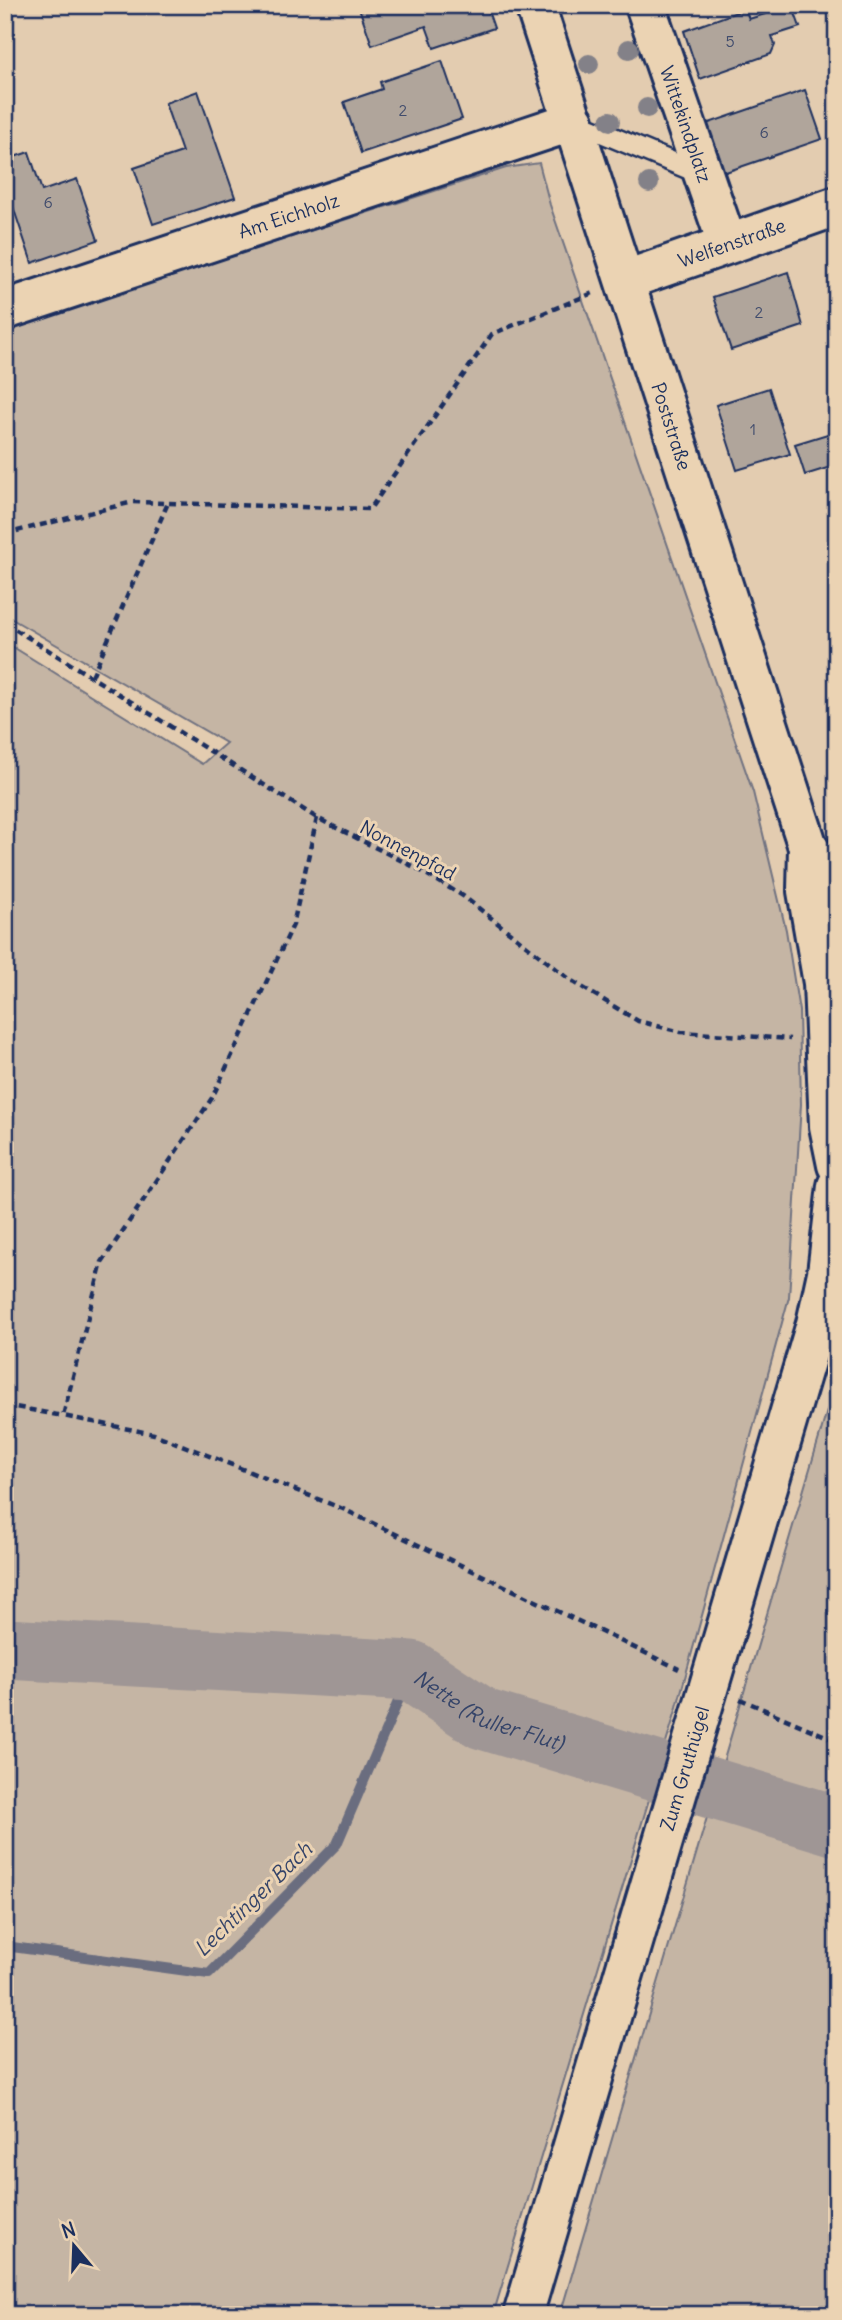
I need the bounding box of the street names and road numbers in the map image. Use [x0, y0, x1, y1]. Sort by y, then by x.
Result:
street label: Wittekindplatz [655, 63, 717, 186]
street label: Am Eichholz [235, 188, 342, 244]
street label: Welfenstraße [675, 213, 789, 273]
street label: Poststraße [646, 379, 697, 473]
street label: Nonnenpfad [356, 815, 460, 885]
street label: Zum Gruthügel [655, 1703, 714, 1834]

